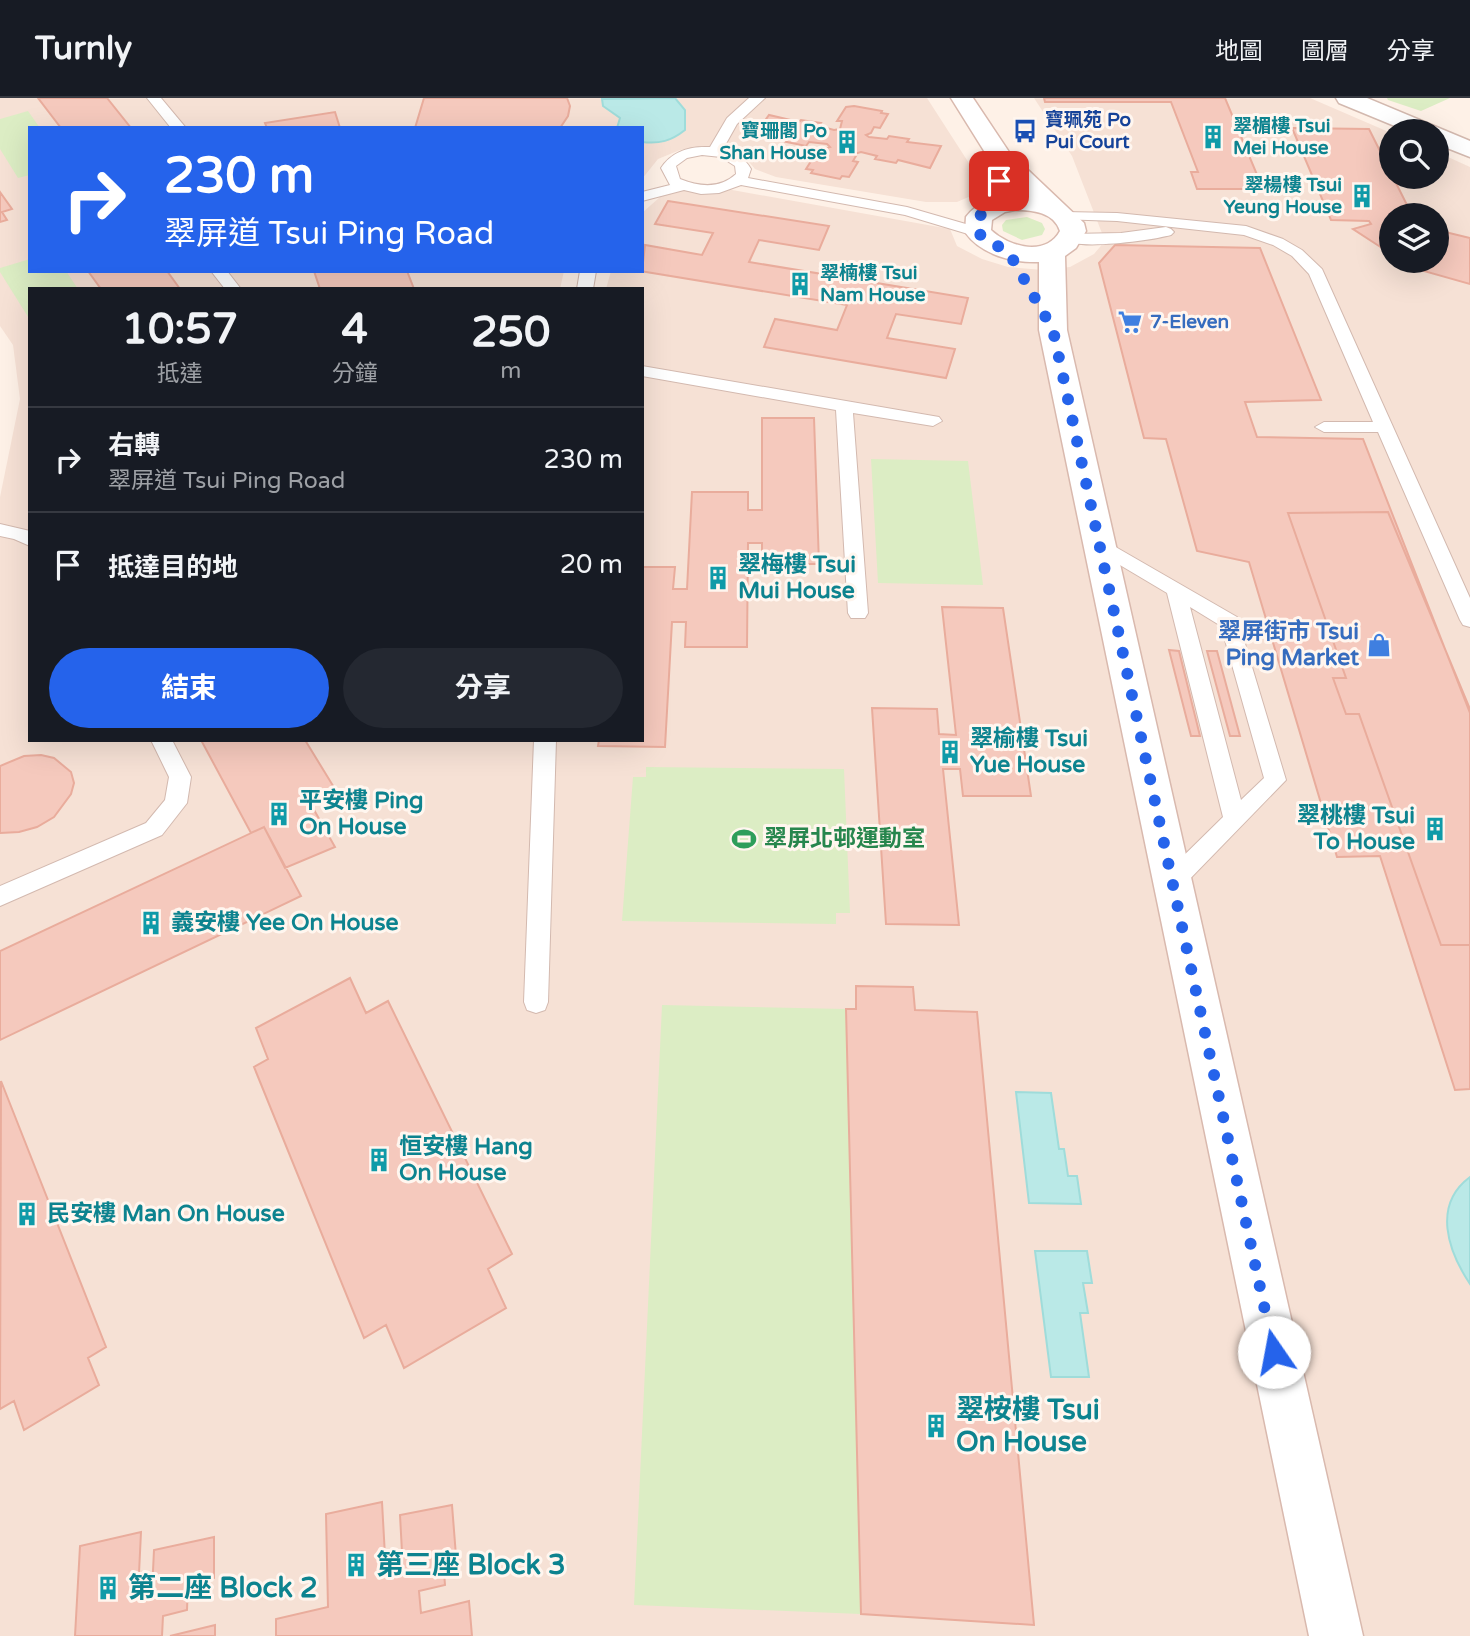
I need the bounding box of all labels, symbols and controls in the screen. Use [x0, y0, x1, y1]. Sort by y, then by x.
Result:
text: Turnly [35, 29, 132, 68]
text: 地圖 [1215, 37, 1263, 66]
text: 圖層 [1301, 37, 1349, 66]
text: 分享 [1387, 37, 1435, 66]
place label: 寶珮苑 Po Pui Court [1045, 109, 1131, 153]
place label: 翠楣樓 Tsui Mei House [1233, 115, 1331, 159]
bus stop icon: 寶珮苑 Po Pui Court [1011, 117, 1039, 145]
map controls [1379, 119, 1449, 273]
button: search [1379, 119, 1449, 189]
place label: 寶珊閣 Po Shan House [720, 120, 827, 164]
building icon: 翠楣樓 Tsui Mei House [1199, 123, 1227, 151]
building icon: 寶珊閣 Po Shan House [833, 128, 861, 156]
text: 230 m [164, 147, 314, 206]
pin [969, 151, 1029, 211]
icon: right [49, 154, 140, 245]
icon: arrive [980, 162, 1018, 200]
place label: 翠楊樓 Tsui Yeung House [1223, 174, 1342, 219]
building icon: 翠楊樓 Tsui Yeung House [1348, 182, 1376, 210]
button: layers [1379, 203, 1449, 273]
text: 翠屏道 Tsui Ping Road [164, 215, 494, 253]
place label: 翠楠樓 Tsui Nam House [820, 262, 926, 306]
building icon: 翠楠樓 Tsui Nam House [786, 270, 814, 298]
text: 10:57 [122, 304, 238, 355]
text: 4 [341, 304, 368, 355]
text: 250 [471, 307, 550, 358]
supermarket icon: 7-Eleven [1116, 308, 1144, 336]
place label: 7-Eleven [1150, 311, 1229, 333]
text: m [500, 357, 521, 385]
text: 抵達 [157, 360, 203, 388]
text: 分鐘 [332, 360, 378, 388]
text: 右轉 [108, 430, 160, 461]
icon: right [49, 441, 87, 479]
text: 230 m [543, 444, 623, 475]
text: 翠屏道 Tsui Ping Road [108, 467, 345, 495]
icon: arrive [49, 546, 87, 584]
text: 20 m [560, 549, 623, 580]
place label: 翠梅樓 Tsui Mui House [738, 551, 856, 605]
text: 抵達目的地 [108, 552, 238, 583]
building icon: 翠梅樓 Tsui Mui House [704, 564, 732, 592]
place label: 翠屏街市 Tsui Ping Market [1218, 618, 1359, 672]
shop icon: 翠屏街市 Tsui Ping Market [1365, 631, 1393, 659]
button: 結束 [49, 648, 329, 728]
button: 分享 [343, 648, 623, 728]
place label: 翠榆樓 Tsui Yue House [970, 725, 1088, 779]
building icon: 翠榆樓 Tsui Yue House [936, 738, 964, 766]
place label: 平安樓 Ping On House [299, 787, 424, 841]
building icon: 平安樓 Ping On House [265, 800, 293, 828]
place label: 翠桃樓 Tsui To House [1297, 802, 1415, 856]
building icon: 翠桃樓 Tsui To House [1421, 815, 1449, 843]
sports icon: 翠屏北邨運動室 [730, 825, 758, 853]
place label: 翠屏北邨運動室 [764, 825, 925, 853]
building icon: 義安樓 Yee On House [137, 909, 165, 937]
place label: 義安樓 Yee On House [171, 909, 399, 937]
place label: 恒安樓 Hang On House [399, 1133, 533, 1187]
building icon: 恒安樓 Hang On House [365, 1146, 393, 1174]
building icon: 民安樓 Man On House [13, 1200, 41, 1228]
place label: 民安樓 Man On House [47, 1200, 285, 1228]
position arrow [1237, 1315, 1311, 1389]
place label: 翠桉樓 Tsui On House [956, 1393, 1100, 1459]
building icon: 翠桉樓 Tsui On House [922, 1412, 950, 1440]
place label: 第三座 Block 3 [376, 1548, 566, 1582]
building icon: 第三座 Block 3 [342, 1551, 370, 1579]
place label: 第二座 Block 2 [128, 1571, 318, 1605]
building icon: 第二座 Block 2 [94, 1574, 122, 1602]

